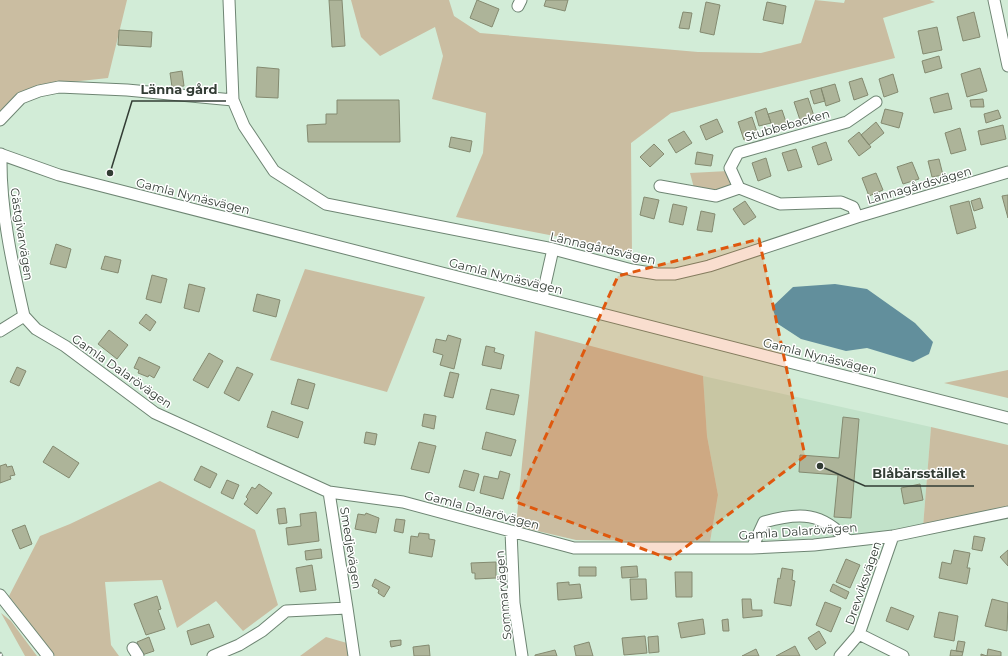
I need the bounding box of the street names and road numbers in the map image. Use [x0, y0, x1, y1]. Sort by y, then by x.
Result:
street label: Stubbebacken [743, 106, 831, 144]
street label: Lännagårdsvägen [865, 163, 973, 207]
street label: Gamla Nynäsvägen [135, 175, 251, 217]
street label: Gästgivarvägen [7, 187, 37, 281]
street label: Lännagårdsvägen [549, 229, 657, 267]
street label: Gamla Nynäsvägen [448, 255, 564, 297]
street label: Gamla Dalarövägen [69, 331, 175, 411]
street label: Gamla Nynäsvägen [762, 335, 878, 377]
street label: Gamla Dalarövägen [423, 487, 541, 533]
street label: Smedjevägen [337, 506, 365, 590]
street label: Gamla Dalarövägen [738, 519, 858, 543]
street label: Drevviksvägen [842, 539, 884, 627]
street label: Sommarvägen [492, 550, 514, 640]

